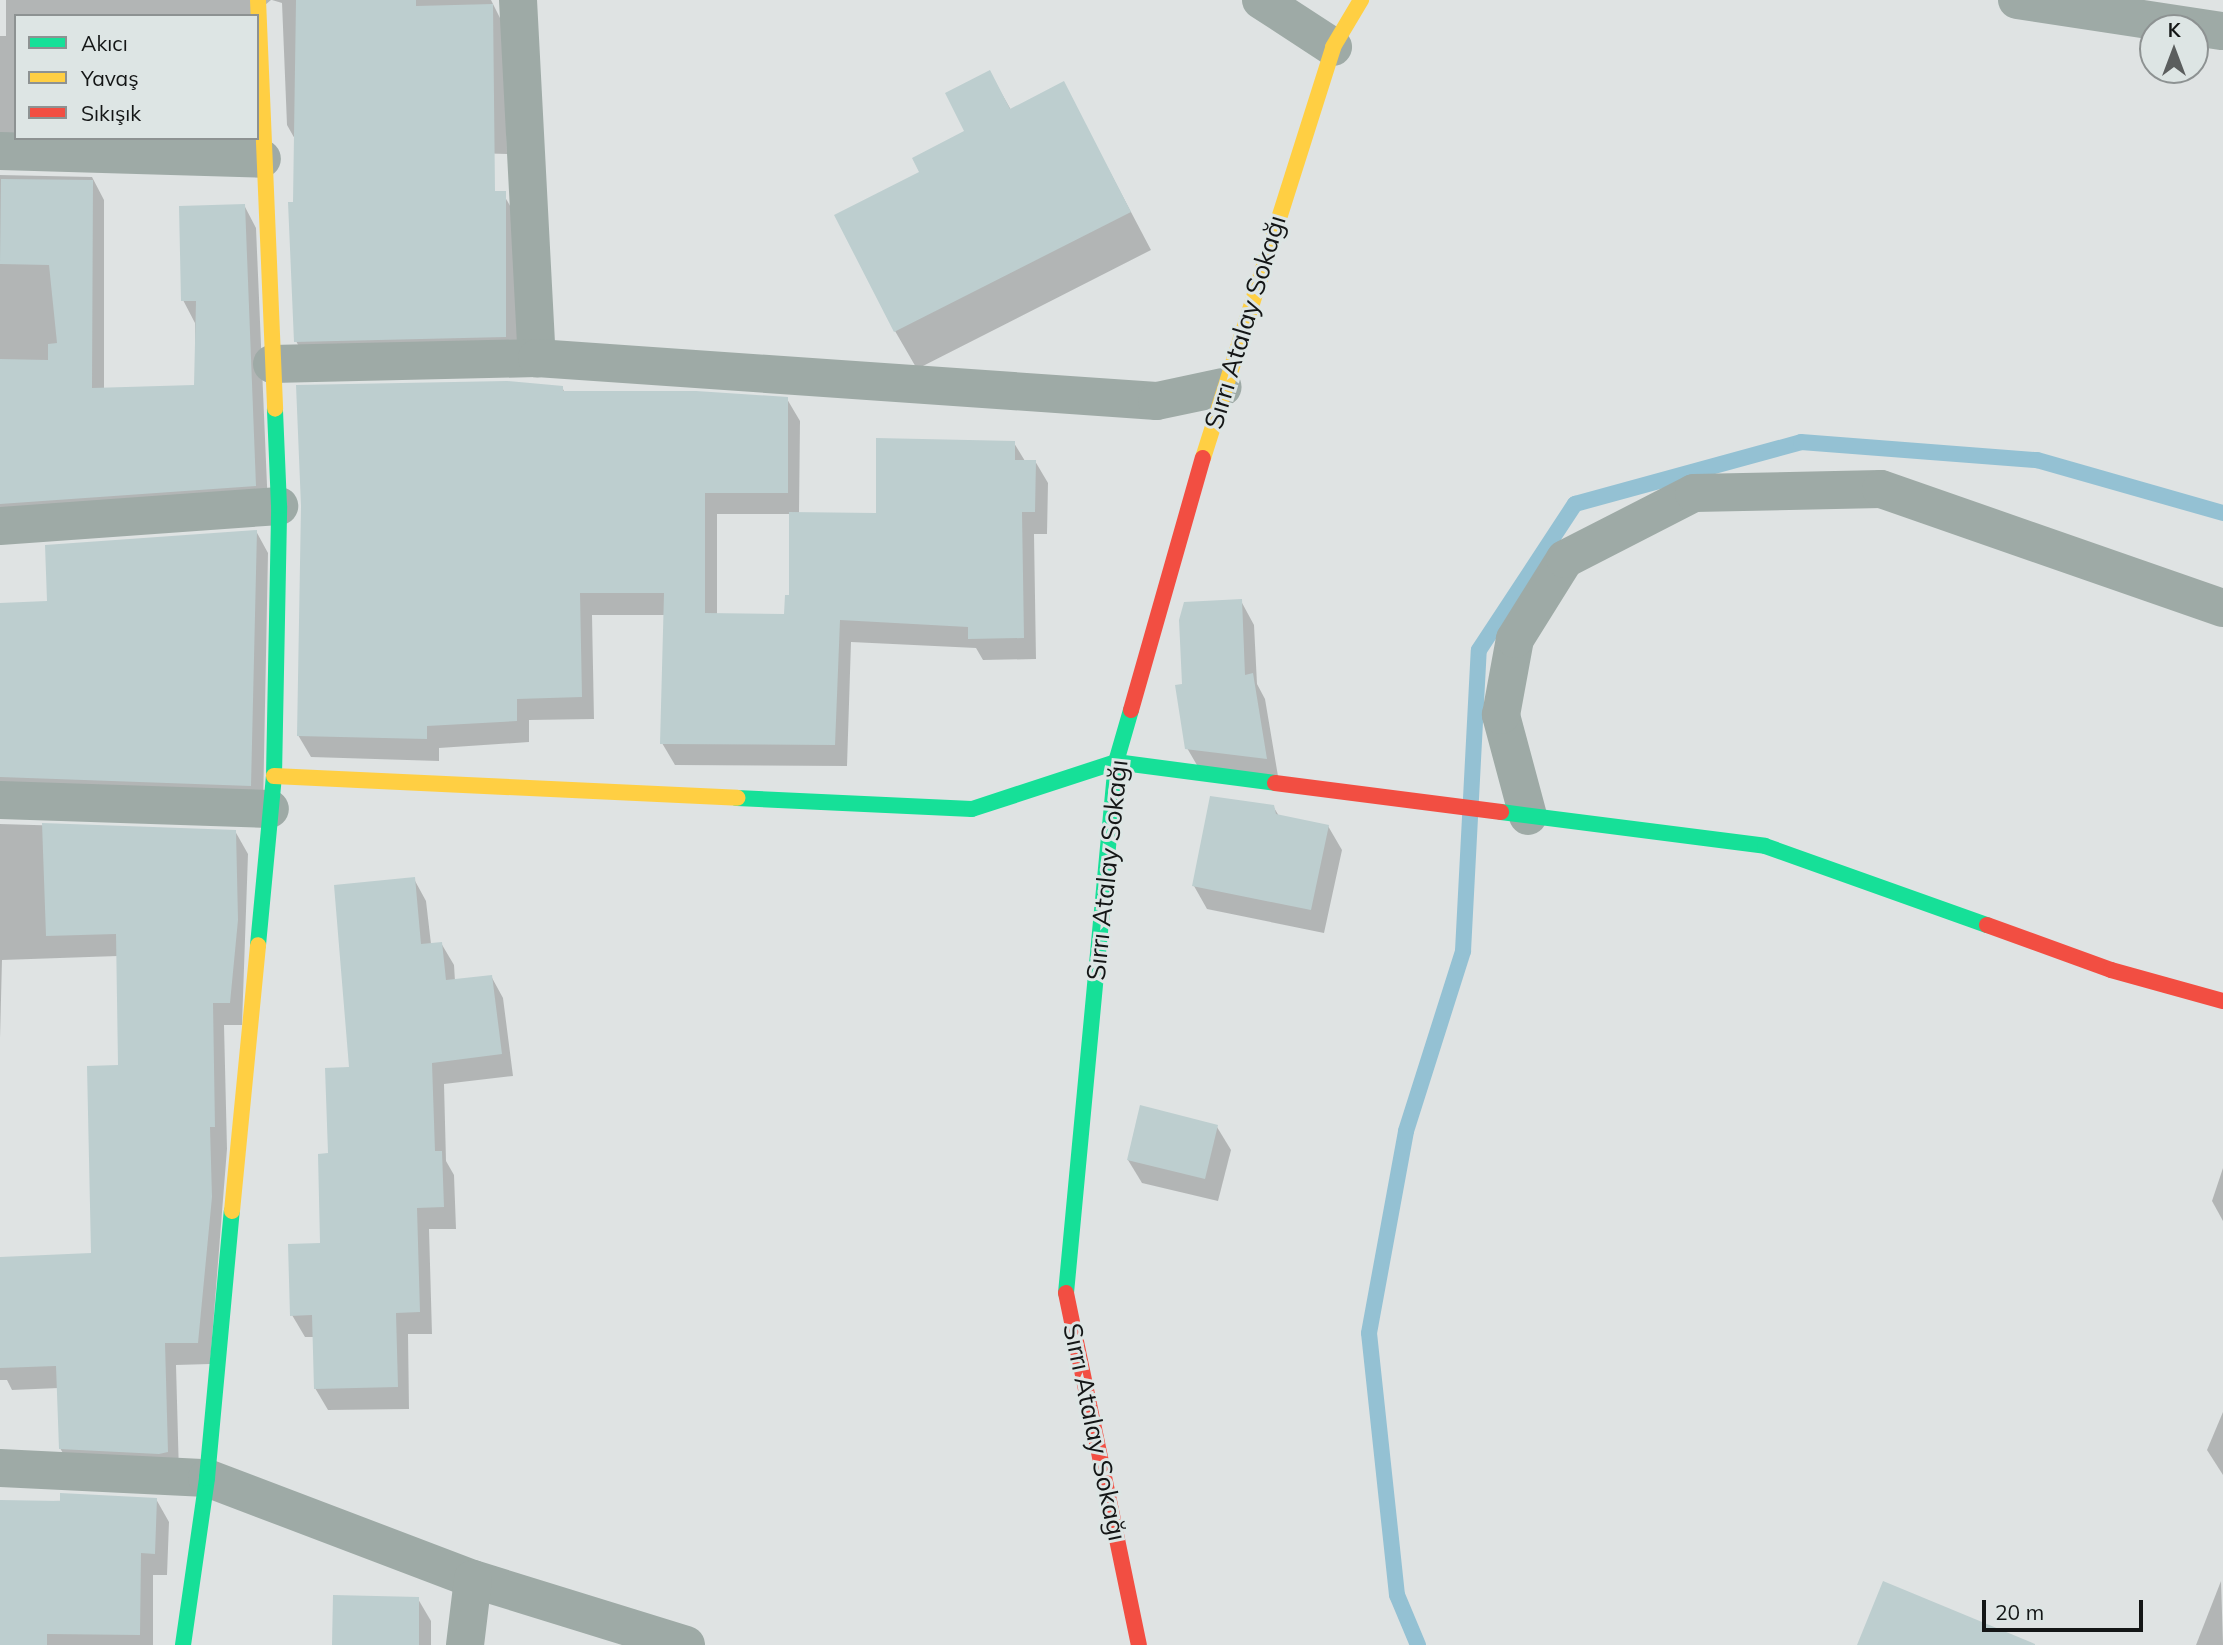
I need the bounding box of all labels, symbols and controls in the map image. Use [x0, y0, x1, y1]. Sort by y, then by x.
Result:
legend [14, 14, 259, 140]
north arrow [2139, 14, 2209, 84]
text: K [2168, 18, 2180, 42]
text: Akıcı [81, 30, 128, 56]
text: Yavaş [81, 65, 139, 91]
text: Sıkışık [81, 100, 141, 126]
street label: Sırrı Atalay Sokağı [1198, 211, 1292, 433]
street label: Sırrı Atalay Sokağı [1080, 758, 1134, 982]
street label: Sırrı Atalay Sokağı [1057, 1320, 1133, 1544]
scale bar [1985, 1586, 2146, 1630]
text: 20 m [1995, 1599, 2044, 1625]

